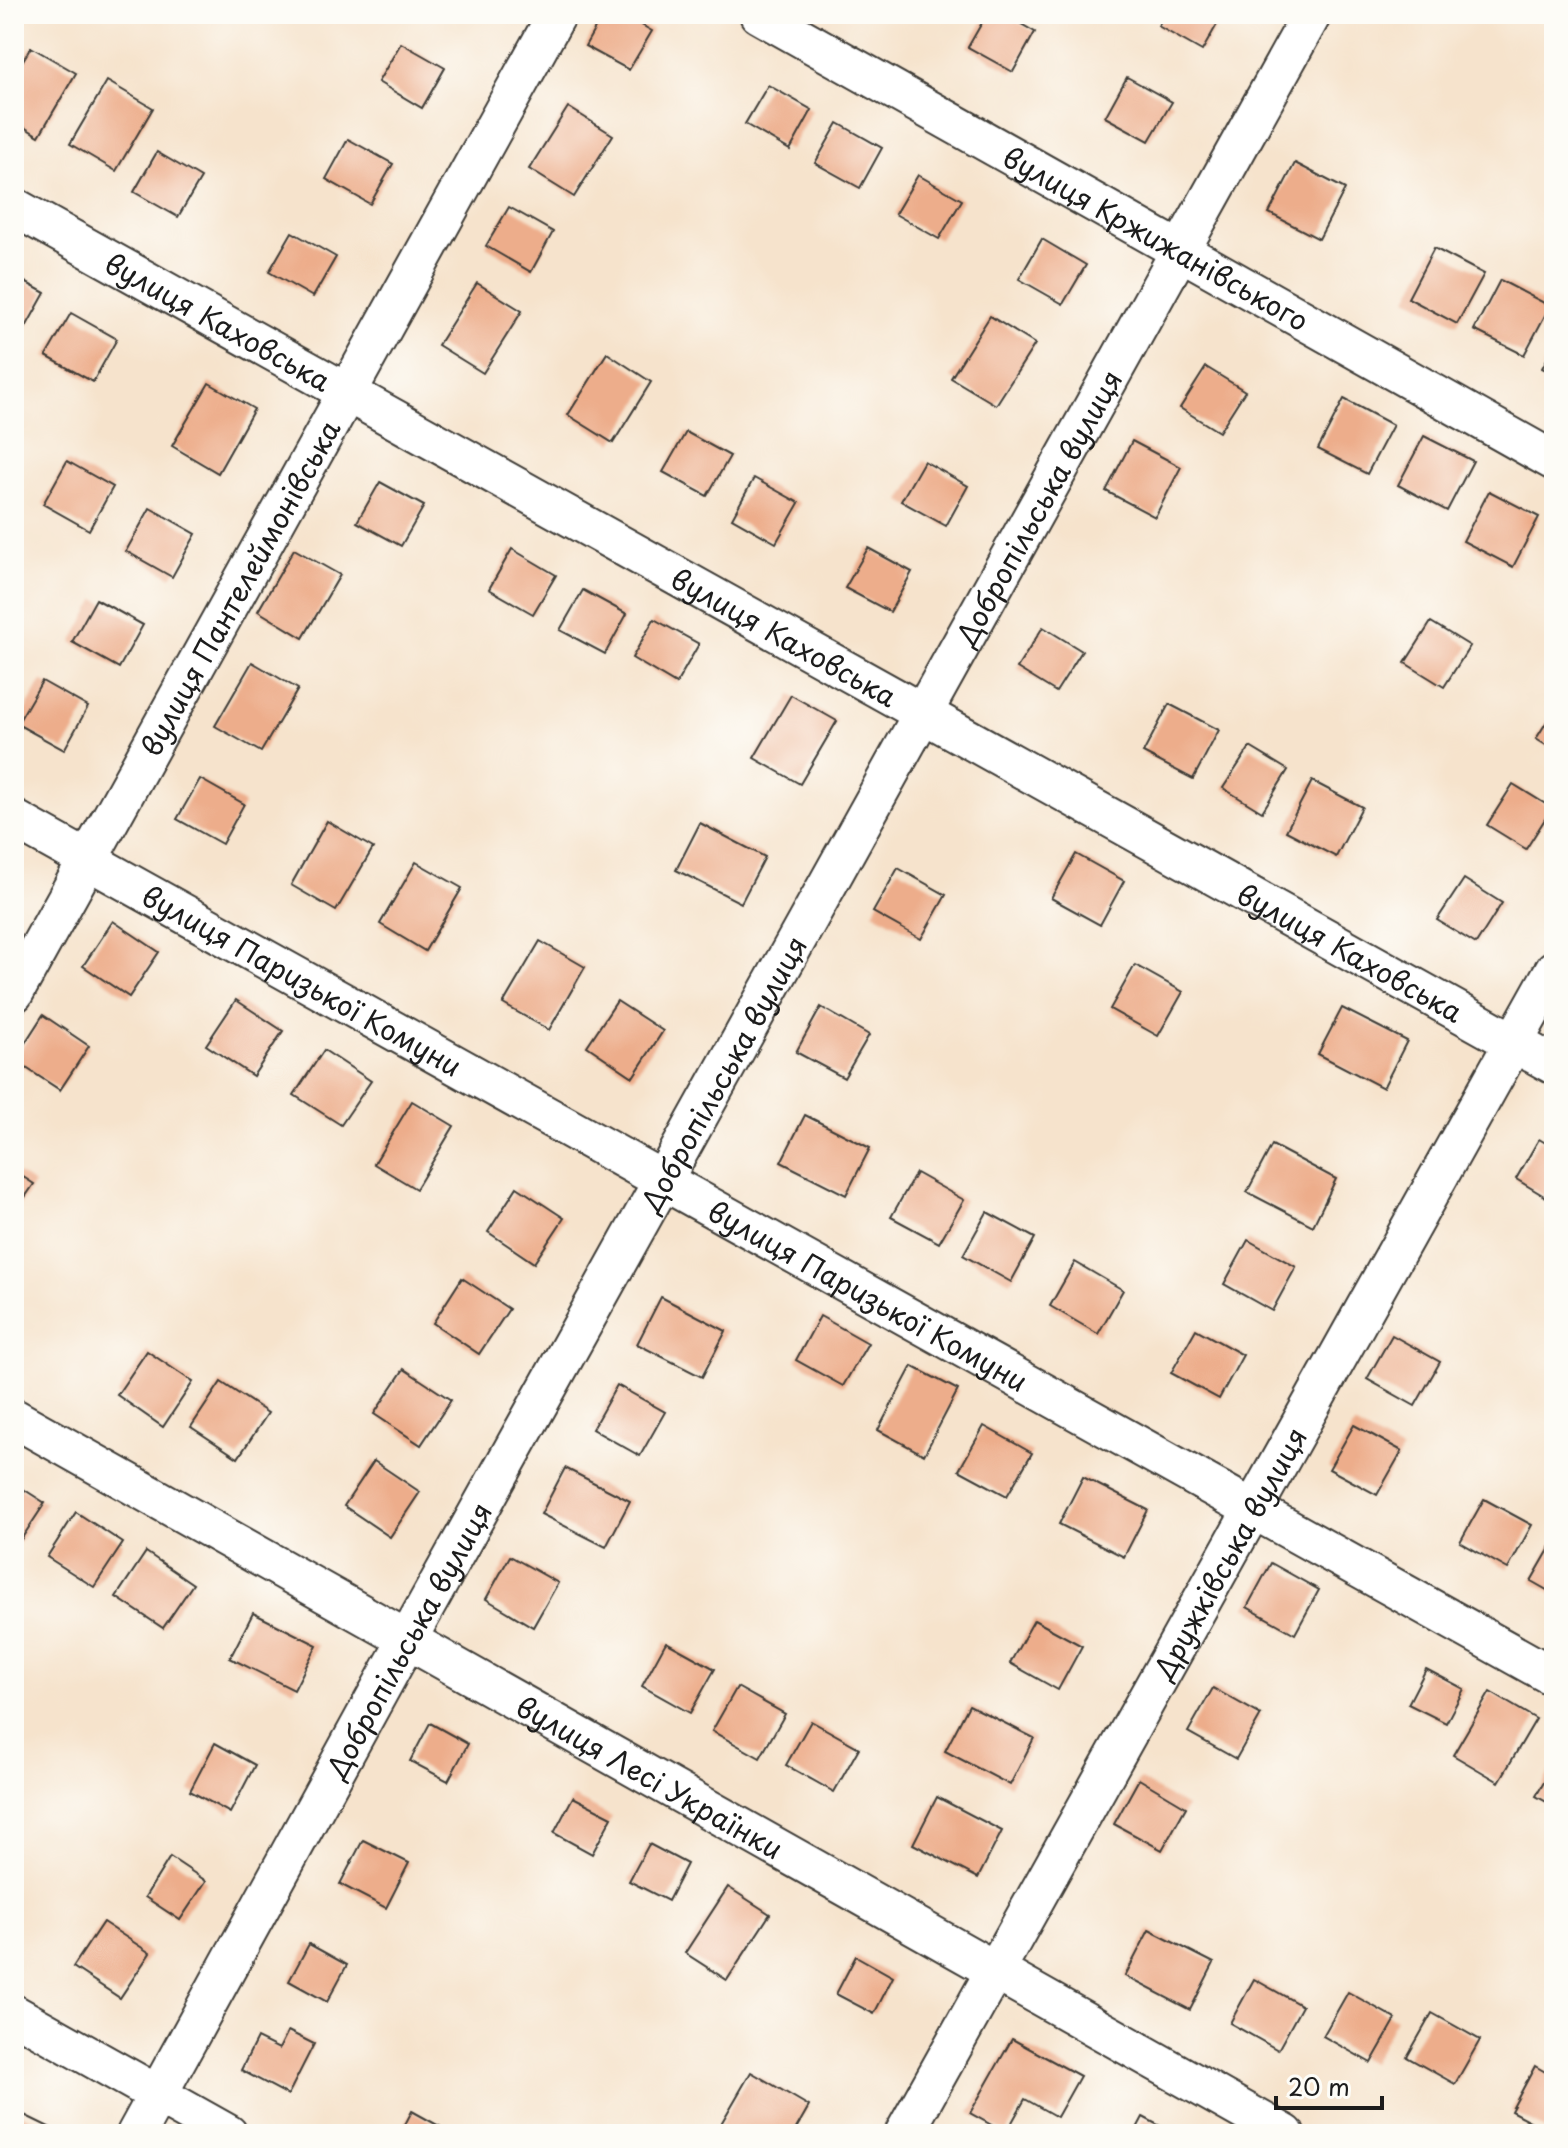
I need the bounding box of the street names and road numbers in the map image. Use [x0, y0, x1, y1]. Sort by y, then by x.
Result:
street label: вулиця Кржижанівського [996, 134, 1317, 341]
street label: вулиця Каховська [98, 241, 340, 401]
street label: Добропільська вулиця [943, 361, 1132, 654]
street label: вулиця Пантелеймонівська [128, 411, 350, 763]
street label: вулиця Каховська [664, 556, 906, 717]
street label: вулиця Каховська [1230, 871, 1472, 1032]
street label: вулиця Паризької Комуни [135, 873, 470, 1086]
street label: Добропільська вулиця [628, 928, 816, 1220]
street label: вулиця Паризької Комуни [701, 1189, 1036, 1401]
street label: Дружківська вулиця [1141, 1419, 1316, 1687]
street label: Добропільська вулиця [313, 1494, 501, 1786]
street label: вулиця Лесі Українки [509, 1684, 791, 1869]

